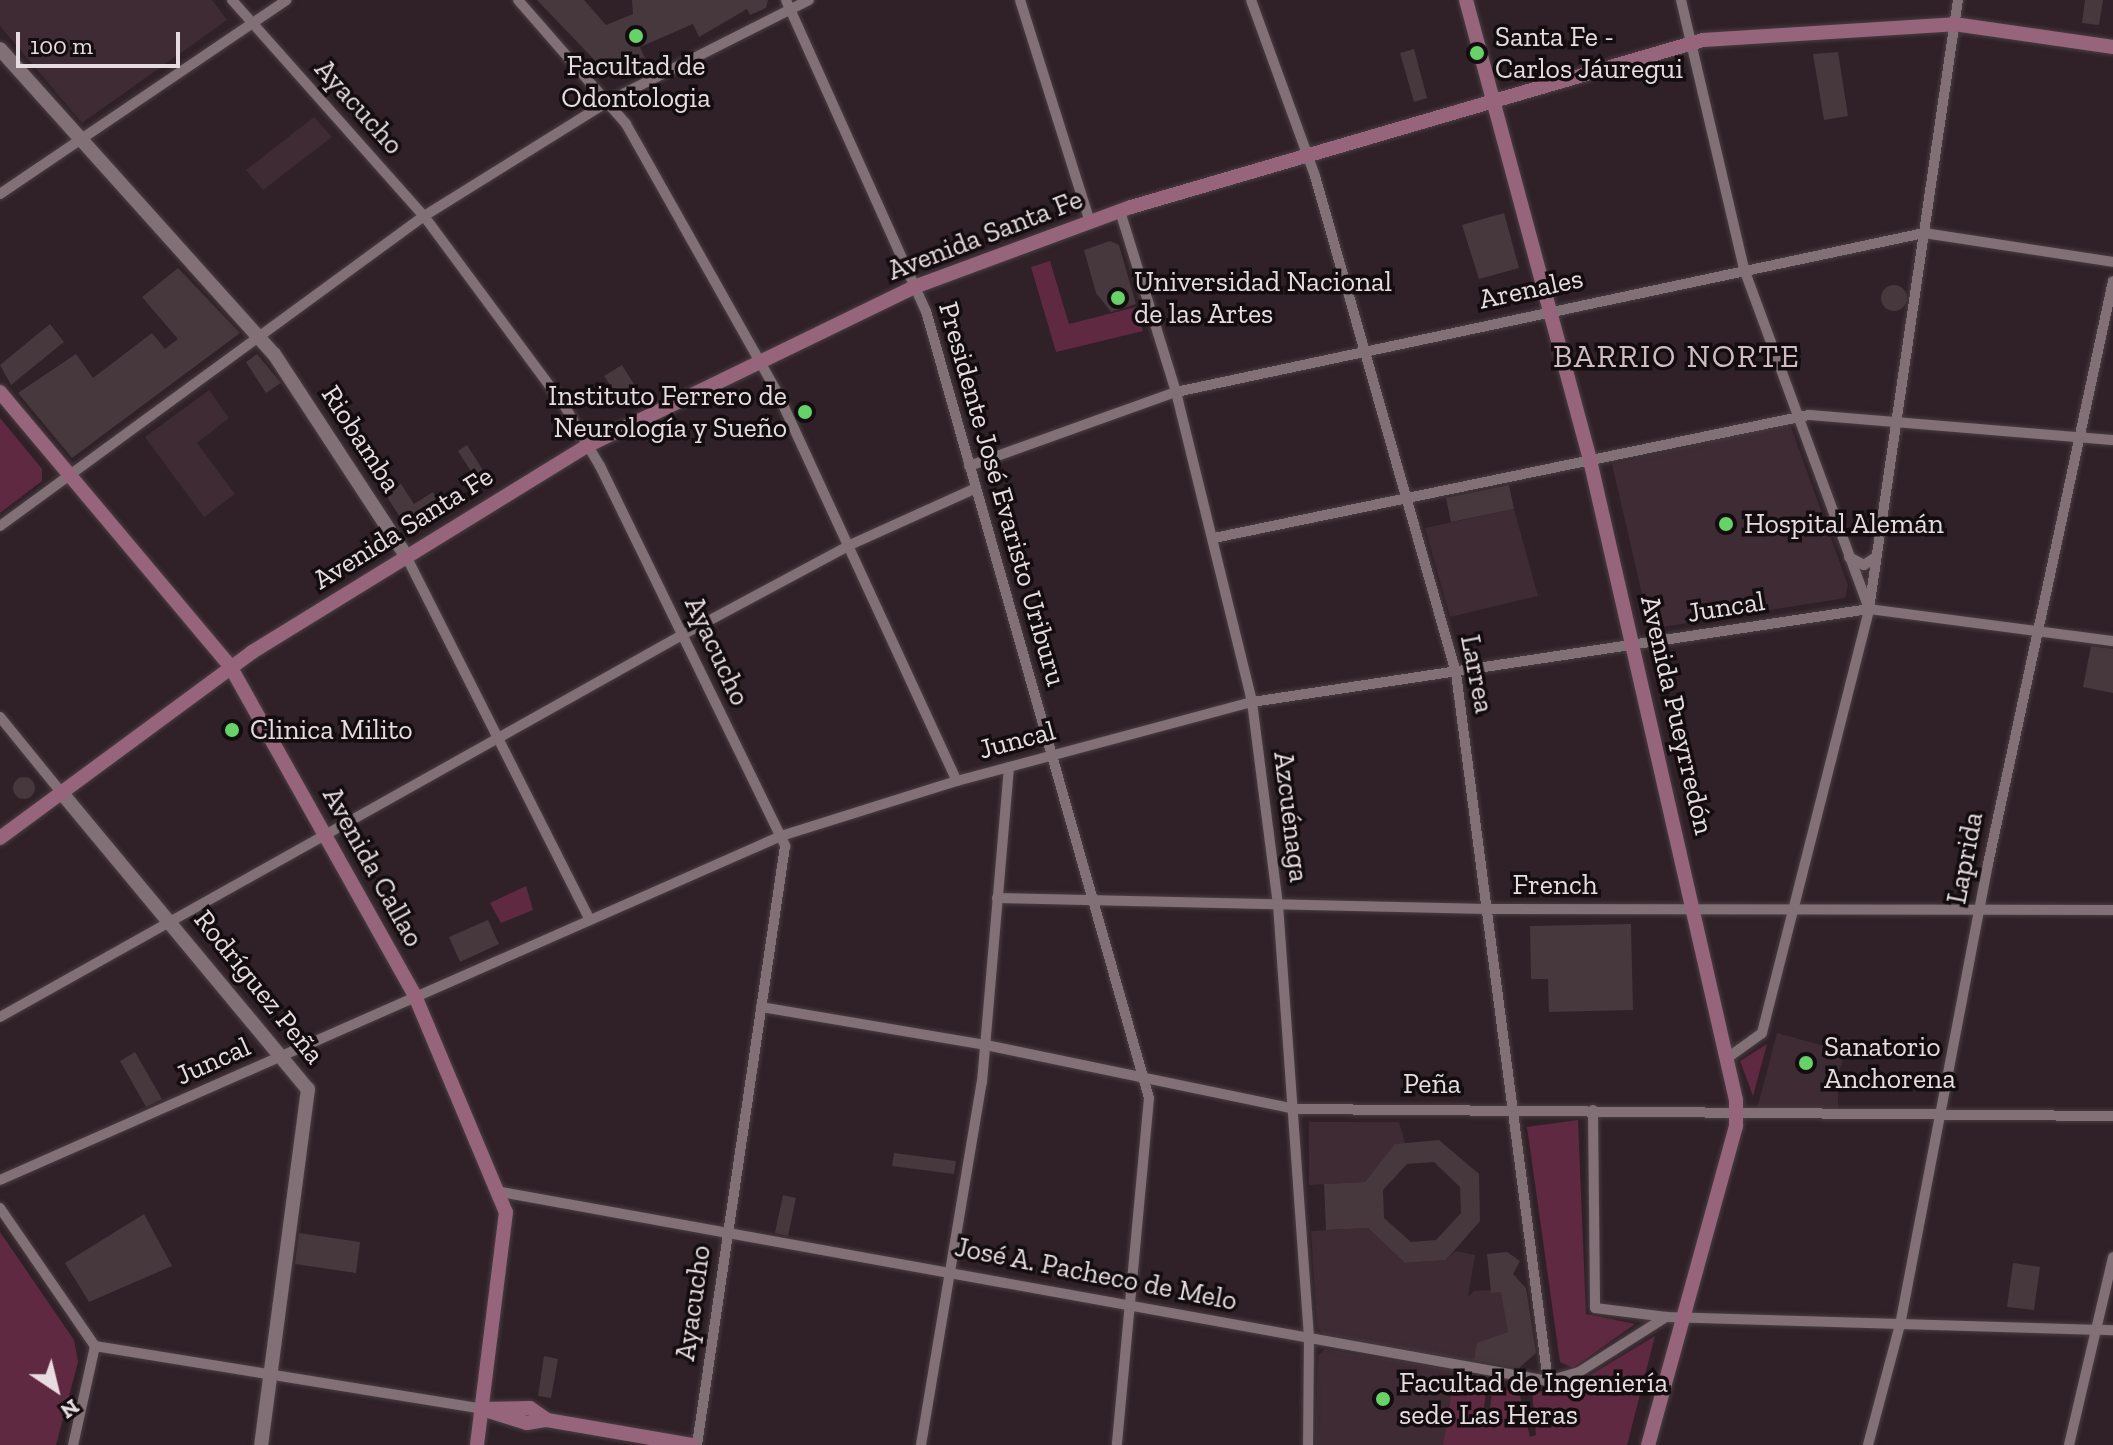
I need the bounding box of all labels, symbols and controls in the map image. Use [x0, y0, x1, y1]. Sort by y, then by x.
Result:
scale bar [20, 16, 184, 66]
place label: Santa Fe - Carlos Jáuregui [1495, 20, 1684, 86]
marker: Facultad de Odontologia [627, 27, 645, 45]
text: 100 m [30, 31, 93, 60]
marker: Santa Fe - Carlos Jáuregui [1466, 42, 1488, 64]
place label: Facultad de Odontologia [561, 49, 711, 115]
street label: Ayacucho [308, 53, 410, 161]
street label: Avenida Santa Fe [883, 182, 1087, 288]
street label: Arenales [1476, 262, 1586, 316]
place label: Universidad Nacional de las Artes [1134, 265, 1392, 331]
marker: Universidad Nacional de las Artes [1109, 289, 1127, 307]
street label: Presidente José Evaristo Uriburu [931, 298, 1073, 690]
district label: BARRIO NORTE [1553, 337, 1801, 375]
street label: Riobamba [314, 379, 408, 499]
place label: Instituto Ferrero de Neurología y Sueño [548, 379, 787, 445]
marker: Instituto Ferrero de Neurología y Sueño [794, 401, 816, 423]
street label: Avenida Santa Fe [307, 459, 499, 597]
place label: Hospital Alemán [1744, 507, 1945, 541]
marker: Hospital Alemán [1715, 513, 1737, 535]
street label: Juncal [1685, 584, 1767, 630]
street label: Ayacucho [677, 591, 757, 711]
street label: Avenida Pueyrredón [1633, 592, 1721, 838]
street label: Larrea [1453, 632, 1501, 716]
place label: Clinica Milito [250, 713, 413, 747]
street label: Juncal [975, 714, 1059, 766]
marker: Clinica Milito [221, 719, 243, 741]
street label: Azcuénaga [1266, 750, 1316, 884]
street label: Avenida Callao [315, 781, 431, 953]
street label: Laprida [1940, 809, 1990, 907]
street label: French [1512, 868, 1598, 902]
street label: Rodríguez Peña [187, 903, 331, 1071]
street label: Juncal [171, 1030, 255, 1092]
place label: Sanatorio Anchorena [1824, 1030, 1956, 1096]
marker: Sanatorio Anchorena [1795, 1052, 1817, 1074]
street label: Peña [1403, 1067, 1461, 1101]
street label: José A. Pacheco de Melo [952, 1230, 1240, 1318]
street label: Ayacucho [668, 1243, 718, 1363]
north arrow [16, 1349, 96, 1429]
place label: Facultad de Ingeniería sede Las Heras [1399, 1366, 1668, 1432]
marker: Facultad de Ingeniería sede Las Heras [1374, 1390, 1392, 1408]
text: N [55, 1393, 85, 1425]

